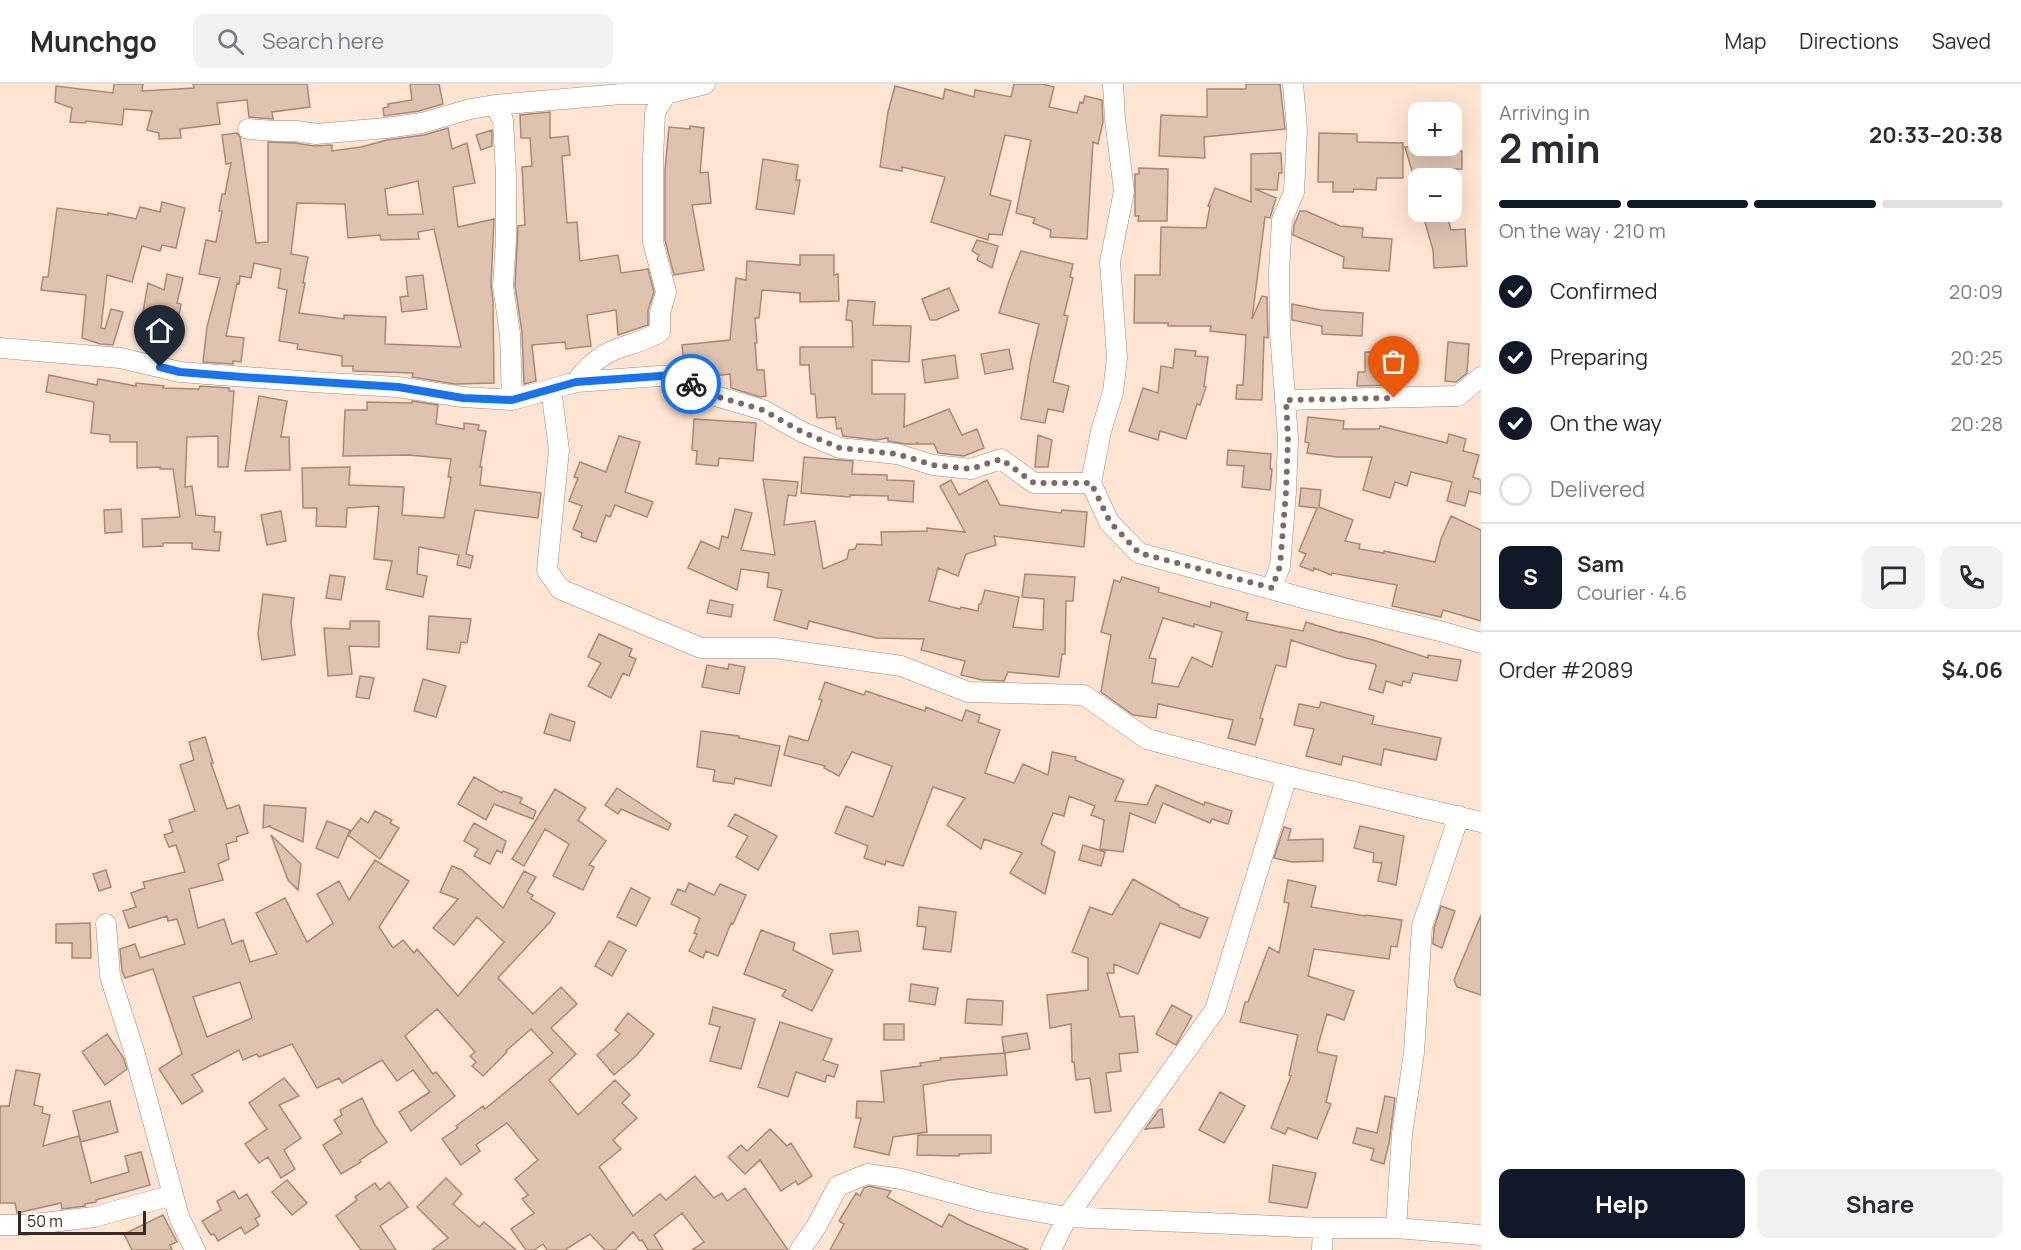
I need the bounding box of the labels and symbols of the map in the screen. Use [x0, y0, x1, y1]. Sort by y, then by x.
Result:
pin [134, 305, 185, 367]
pin [1368, 336, 1419, 398]
courier [661, 354, 721, 414]
scale bar [18, 1208, 146, 1236]

